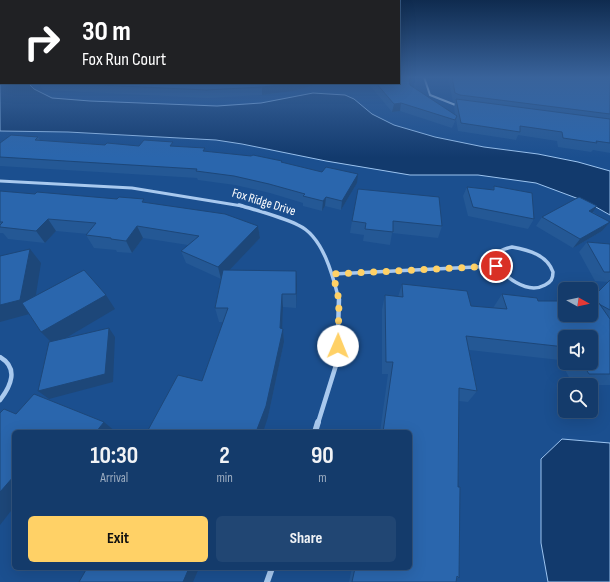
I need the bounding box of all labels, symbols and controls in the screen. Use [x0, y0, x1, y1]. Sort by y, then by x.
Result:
text: 30 m [82, 15, 131, 48]
icon: right [16, 16, 68, 68]
text: Fox Run Court [82, 49, 166, 70]
street label: Fox Ridge Drive [230, 185, 298, 219]
pin [479, 249, 513, 283]
icon: arrive [485, 255, 507, 277]
north arrow [558, 282, 598, 322]
map controls [558, 282, 598, 418]
position arrow [317, 325, 359, 367]
button: sound [558, 330, 598, 370]
button: search [558, 378, 598, 418]
text: 10:30 [90, 441, 138, 470]
text: 2 [219, 441, 230, 470]
text: 90 [311, 441, 334, 470]
text: Arrival [100, 470, 128, 486]
text: min [216, 470, 233, 486]
text: m [318, 470, 327, 486]
button: Exit [28, 516, 208, 562]
button: Share [216, 516, 396, 562]

